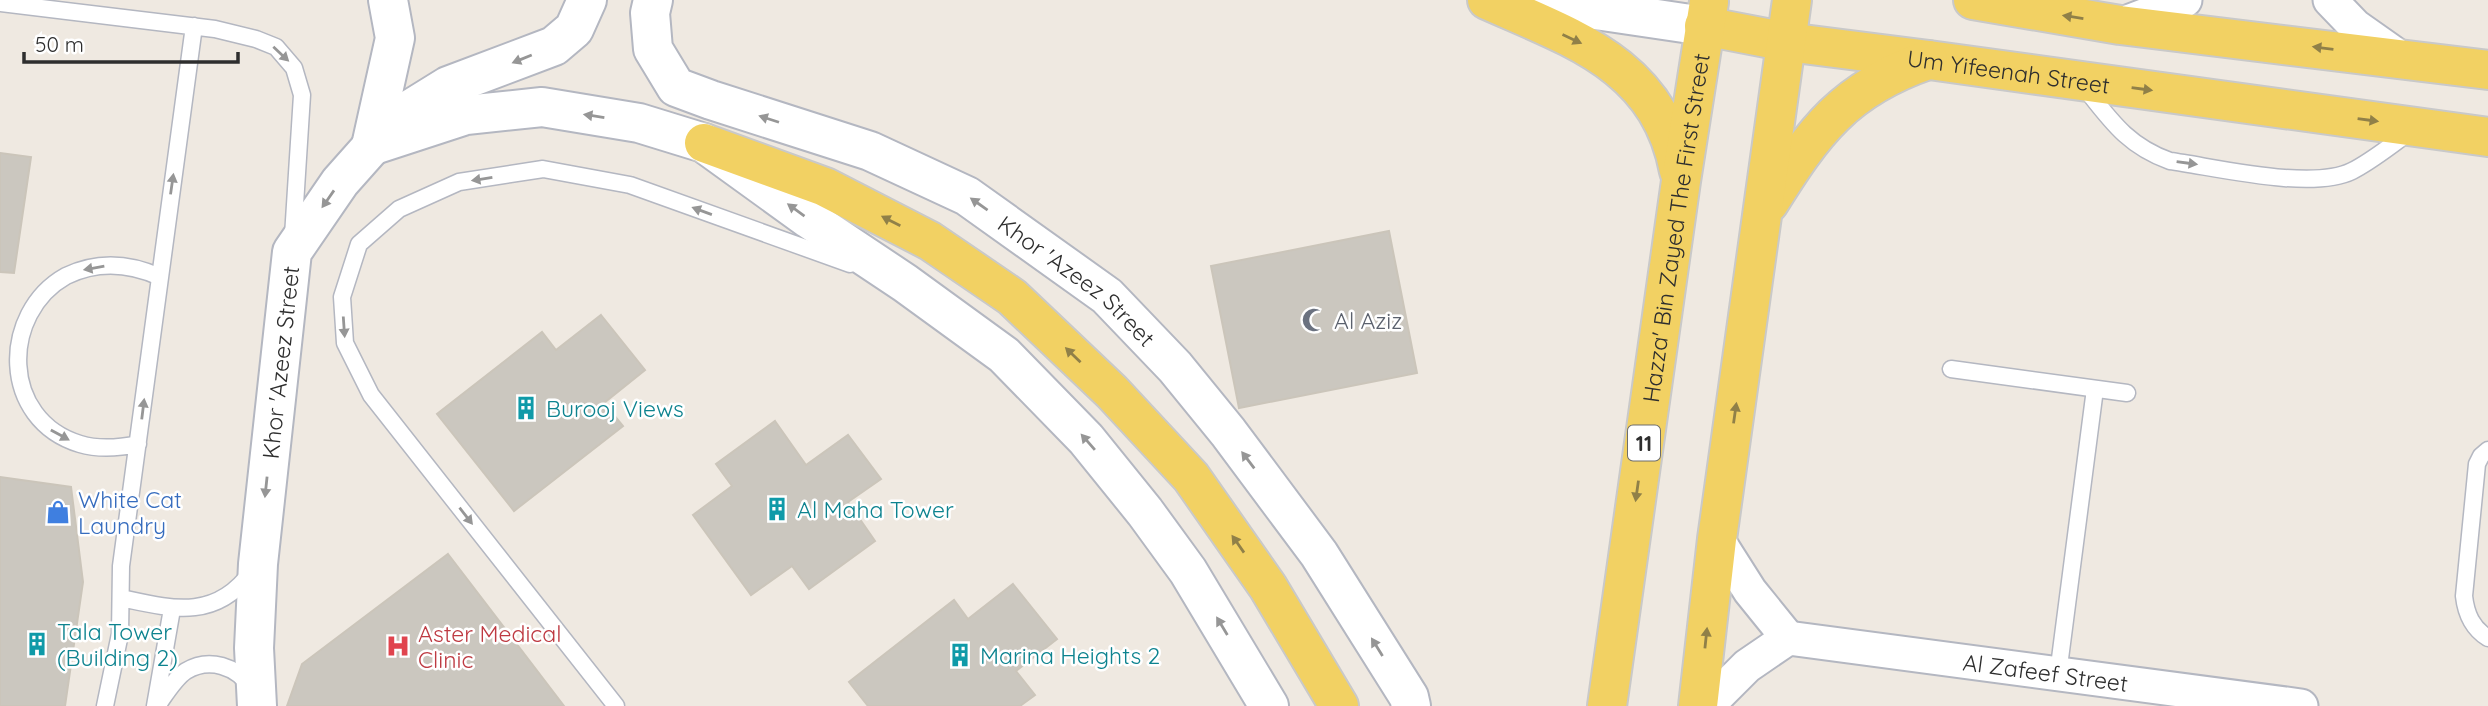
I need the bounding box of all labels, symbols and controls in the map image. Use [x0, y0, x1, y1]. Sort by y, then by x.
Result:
one-way arrow [2062, 11, 2084, 22]
scale bar [24, 21, 238, 65]
text: 50 m [35, 31, 84, 57]
one-way arrow [1562, 33, 1582, 44]
street label: Um Yifeenah Street [1905, 43, 2112, 99]
one-way arrow [2312, 43, 2334, 54]
one-way arrow [272, 46, 290, 62]
street label: Hazza' Bin Zayed The First Street [1635, 51, 1715, 404]
one-way arrow [511, 54, 532, 65]
one-way arrow [2131, 84, 2153, 95]
one-way arrow [583, 110, 605, 121]
one-way arrow [758, 113, 779, 124]
one-way arrow [2357, 115, 2379, 126]
one-way arrow [2177, 158, 2199, 169]
one-way arrow [167, 172, 178, 194]
one-way arrow [471, 174, 493, 185]
one-way arrow [321, 190, 335, 208]
one-way arrow [970, 197, 988, 211]
one-way arrow [788, 203, 806, 218]
one-way arrow [692, 205, 713, 216]
street label: Khor 'Azeez Street [993, 209, 1162, 352]
one-way arrow [881, 215, 901, 227]
one-way arrow [83, 263, 105, 274]
street label: Khor 'Azeez Street [255, 264, 305, 460]
mosque icon: Al Aziz [1300, 306, 1328, 334]
place label: Al Aziz [1334, 306, 1402, 335]
one-way arrow [339, 316, 350, 338]
one-way arrow [1065, 347, 1082, 363]
building icon: Burooj Views [512, 394, 540, 422]
place label: Burooj Views [546, 394, 684, 423]
one-way arrow [137, 398, 148, 420]
one-way arrow [1730, 401, 1741, 423]
road number: 11 [1628, 426, 1660, 460]
one-way arrow [51, 429, 70, 441]
one-way arrow [1081, 434, 1096, 451]
one-way arrow [1242, 451, 1256, 469]
one-way arrow [260, 476, 271, 498]
one-way arrow [1632, 480, 1643, 502]
place label: White Cat Laundry [78, 485, 182, 540]
building icon: Al Maha Tower [763, 495, 791, 523]
place label: Al Maha Tower [797, 495, 954, 524]
shop icon: White Cat Laundry [44, 498, 72, 526]
one-way arrow [458, 506, 473, 524]
one-way arrow [1231, 535, 1245, 553]
place label: Tala Tower (Building 2) [57, 617, 178, 672]
one-way arrow [1215, 617, 1228, 636]
place label: Aster Medical Clinic [418, 619, 562, 674]
one-way arrow [1700, 627, 1711, 649]
building icon: Tala Tower (Building 2) [23, 630, 51, 658]
hospital icon: Aster Medical Clinic [384, 632, 412, 660]
one-way arrow [1371, 638, 1384, 657]
building icon: Marina Heights 2 [946, 641, 974, 669]
place label: Marina Heights 2 [980, 641, 1160, 670]
street label: Al Zafeef Street [1961, 647, 2130, 697]

